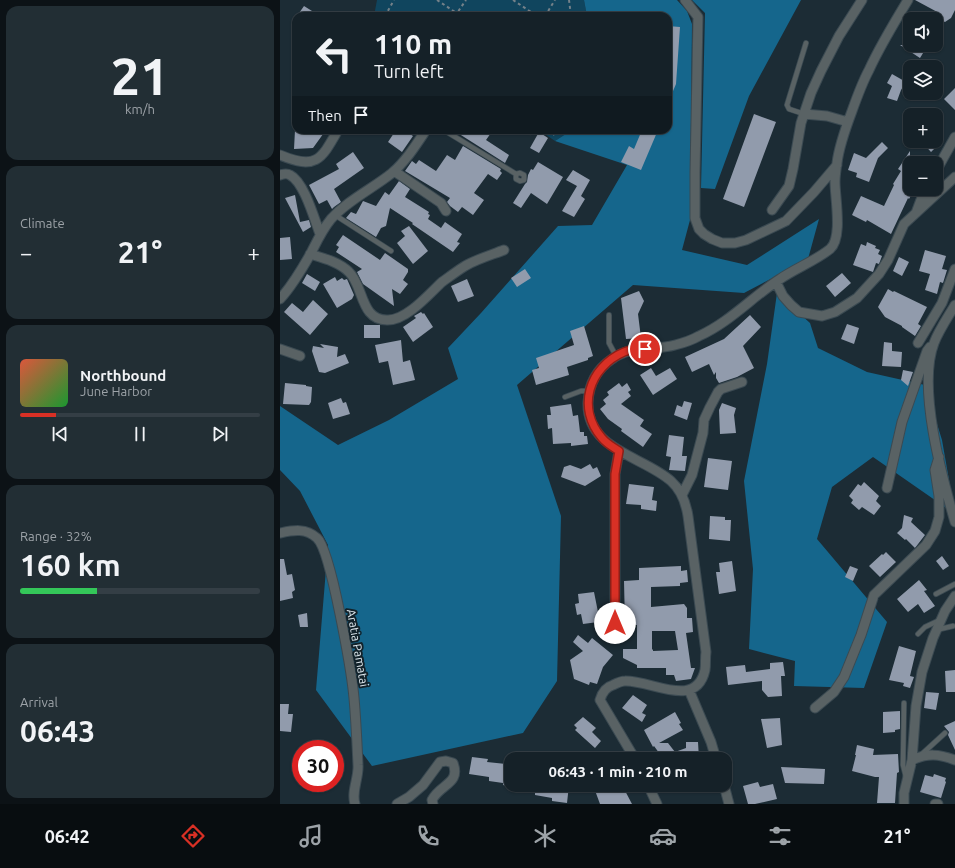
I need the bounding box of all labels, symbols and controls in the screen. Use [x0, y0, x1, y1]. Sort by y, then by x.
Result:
map controls [903, 12, 943, 196]
button: sound [903, 12, 943, 52]
icon: left [308, 28, 360, 80]
text: 110 m [374, 28, 452, 59]
text: 21 [111, 47, 169, 105]
button: layers [903, 60, 943, 100]
text: Turn left [374, 61, 444, 81]
text: km/h [125, 102, 155, 116]
icon: arrive [350, 104, 372, 126]
text: Then [308, 107, 342, 124]
button: + [903, 108, 943, 148]
button: − [903, 156, 943, 196]
text: Climate [20, 216, 65, 230]
text: 21° [118, 235, 162, 269]
text: − [20, 240, 32, 265]
text: + [248, 240, 260, 265]
pin [628, 332, 662, 366]
icon: arrive [634, 338, 656, 360]
text: Northbound [80, 367, 166, 384]
text: June Harbor [80, 384, 152, 398]
icon: previous [49, 423, 71, 445]
icon: pause [129, 423, 151, 445]
icon: next [209, 423, 231, 445]
text: Range · 32% [20, 529, 92, 543]
text: 160 km [20, 548, 121, 582]
position arrow [594, 602, 636, 644]
street label: Aratia Pamatai [345, 608, 371, 688]
text: Arrival [20, 695, 58, 709]
text: 06:43 [20, 714, 95, 748]
speed limit sign: 30 [292, 740, 344, 792]
text: 06:43 · 1 min · 210 m [549, 763, 687, 780]
icon: directions [179, 822, 207, 850]
icon: music [297, 822, 325, 850]
icon: phone [414, 822, 442, 850]
icon: climate [531, 822, 559, 850]
icon: car [649, 822, 677, 850]
icon: filters [766, 822, 794, 850]
text: 06:42 [45, 826, 90, 846]
text: 21° [884, 826, 910, 846]

